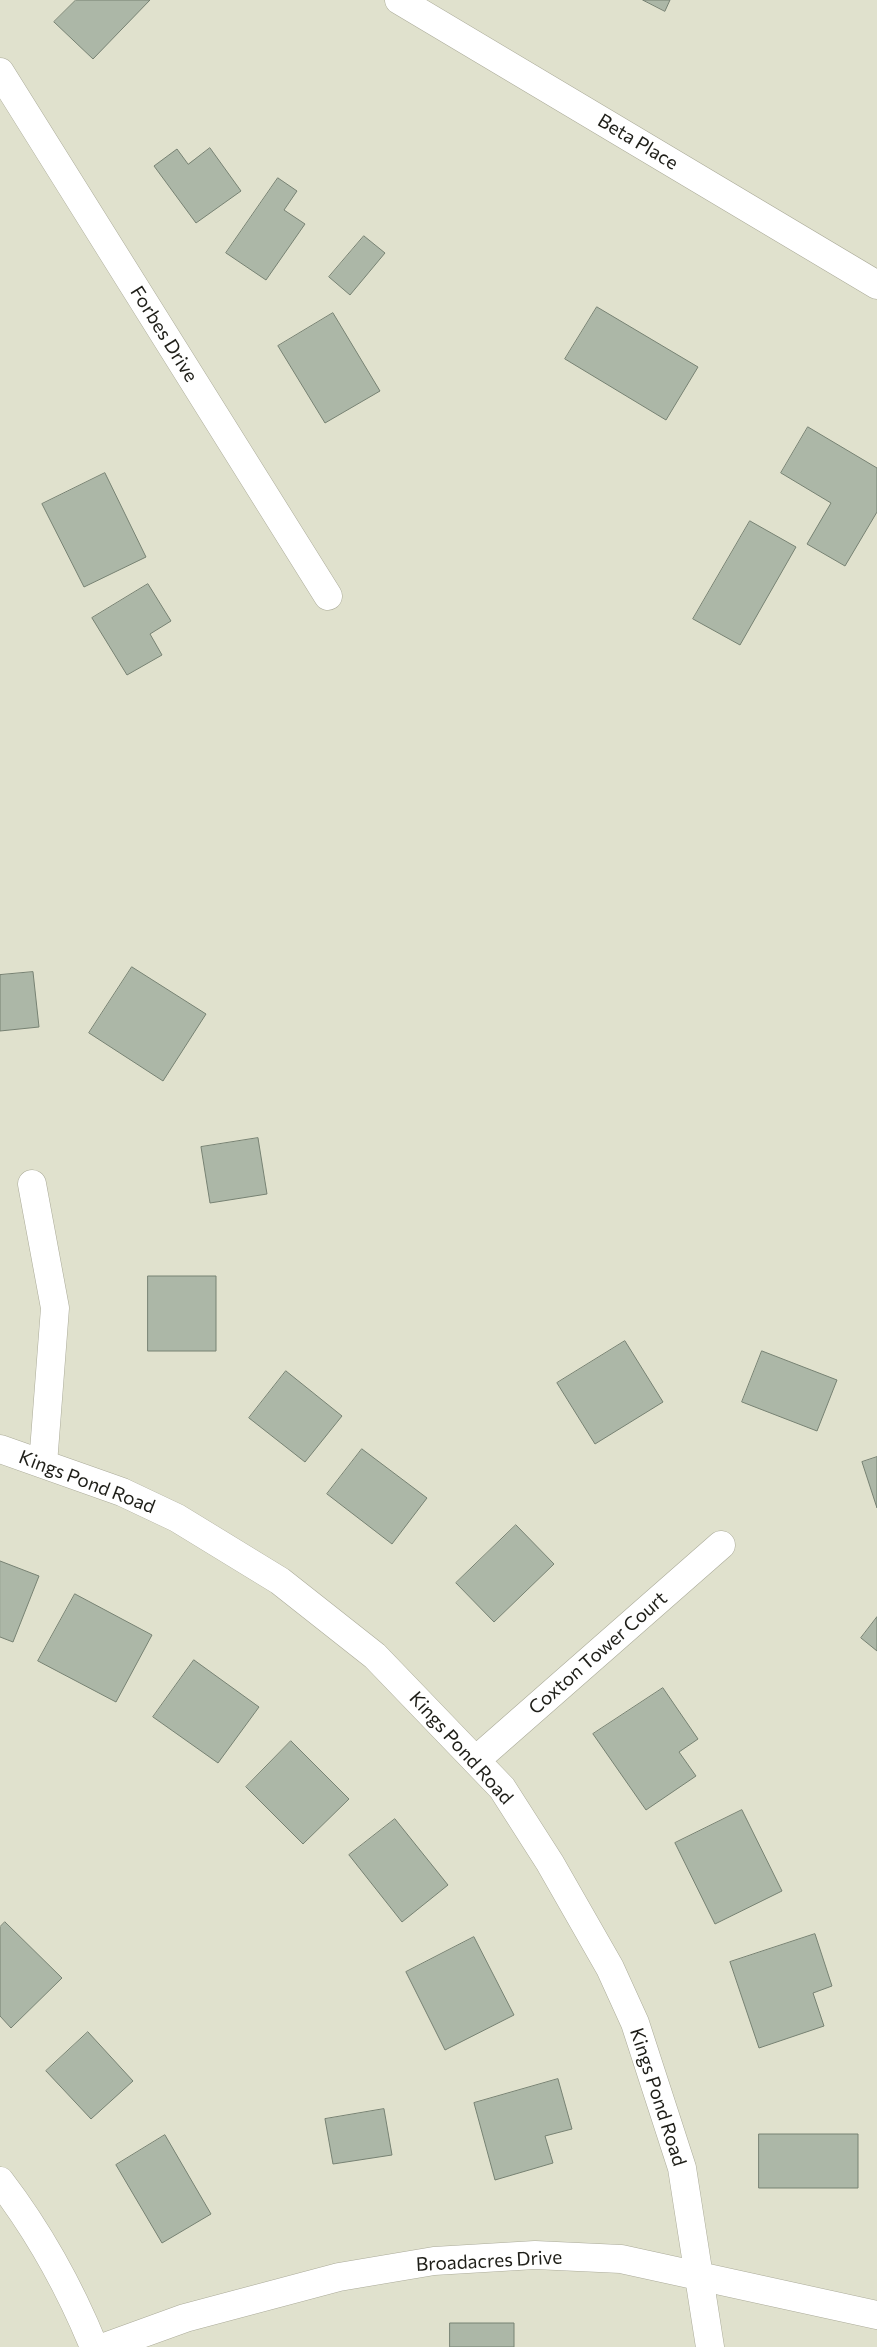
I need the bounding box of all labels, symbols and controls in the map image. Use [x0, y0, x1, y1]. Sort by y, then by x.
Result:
street label: Beta Place [594, 109, 682, 175]
street label: Forbes Drive [125, 282, 203, 386]
street label: Kings Pond Road [16, 1446, 158, 1518]
street label: Coxton Tower Court [524, 1587, 672, 1719]
street label: Kings Pond Road [404, 1687, 518, 1809]
street label: Kings Pond Road [625, 2025, 691, 2169]
street label: Broadacres Drive [415, 2246, 563, 2276]

